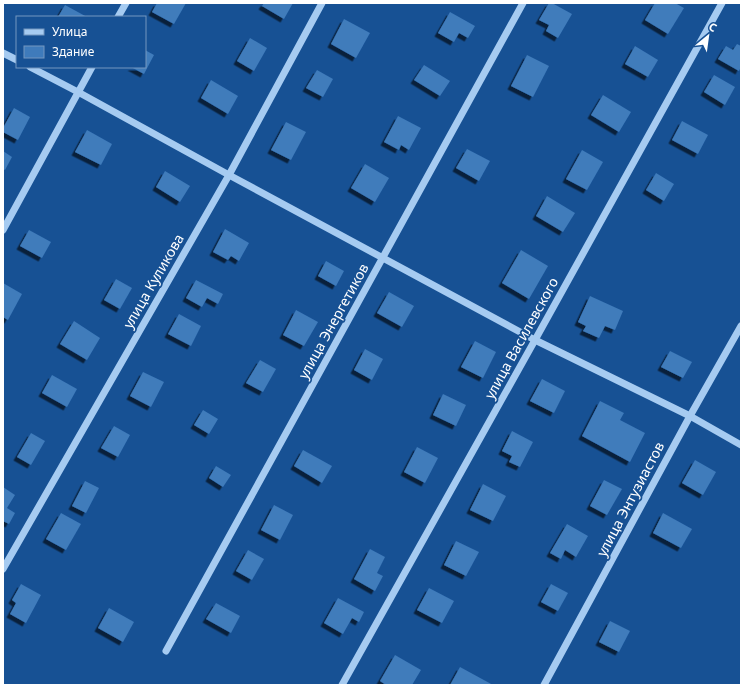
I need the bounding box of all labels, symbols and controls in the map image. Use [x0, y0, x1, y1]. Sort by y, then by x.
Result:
legend [16, 16, 146, 68]
north arrow [688, 16, 728, 56]
text: С [706, 19, 720, 35]
text: Улица [52, 23, 87, 40]
text: Здание [52, 43, 95, 60]
street label: улица Куликова [118, 230, 188, 332]
street label: улица Энергетиков [293, 260, 373, 382]
street label: улица Василевского [480, 274, 562, 402]
street label: улица Энтузиастов [592, 438, 668, 560]

